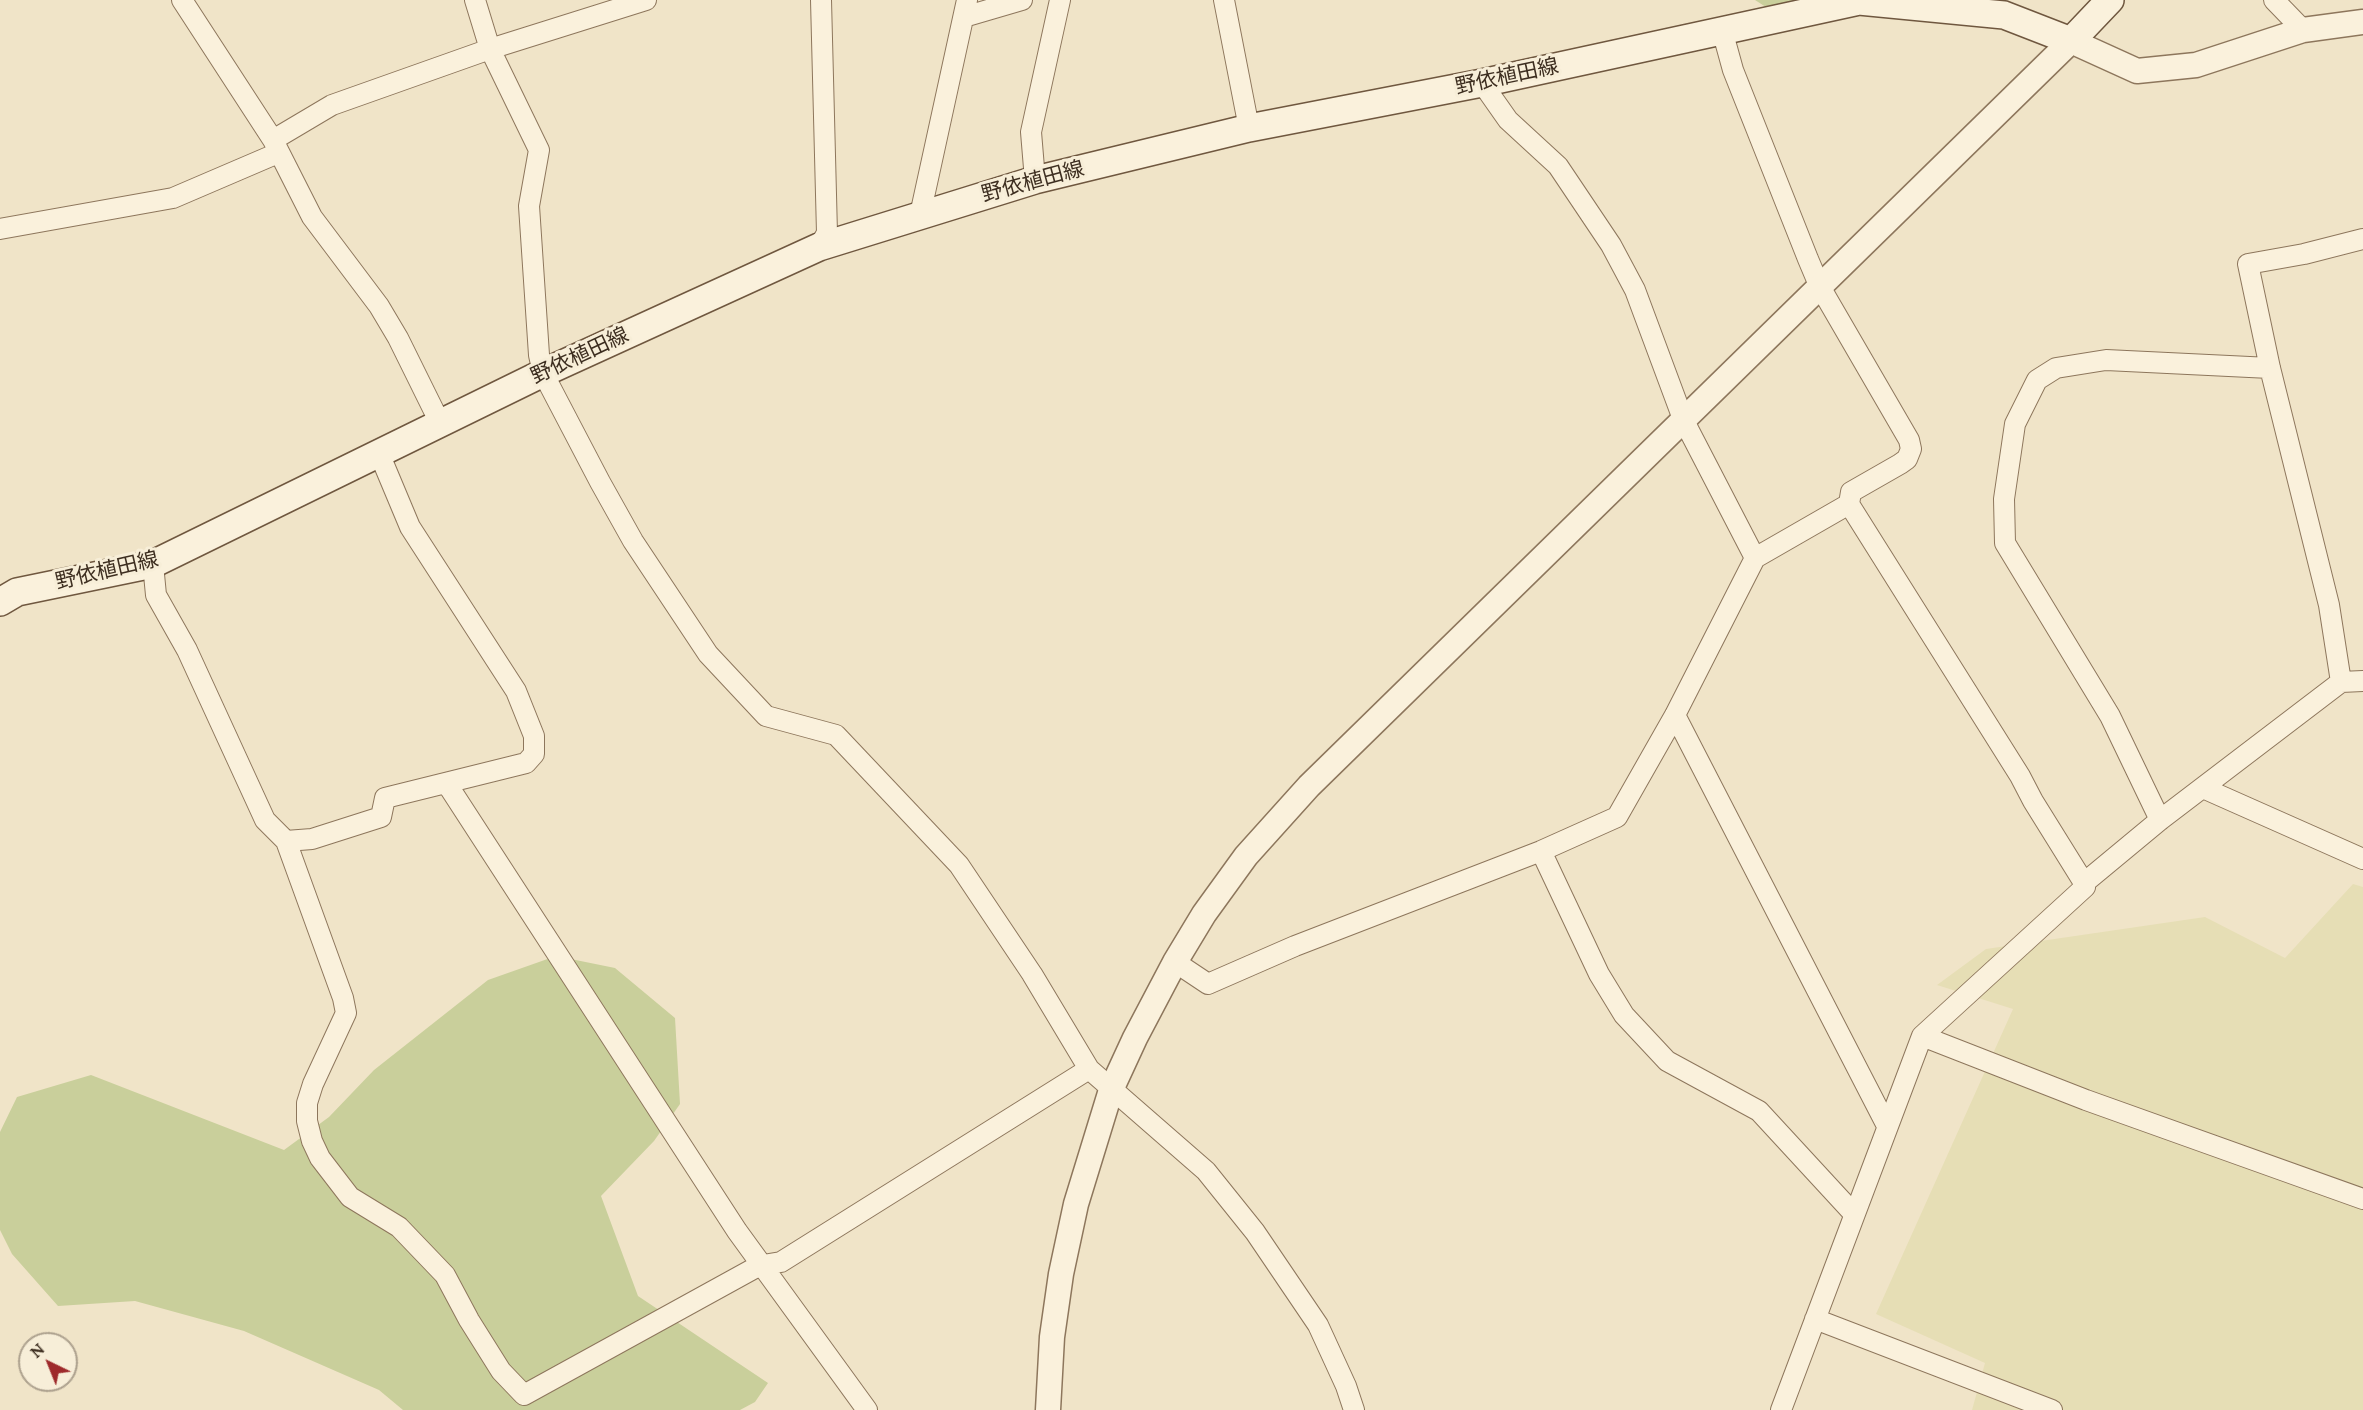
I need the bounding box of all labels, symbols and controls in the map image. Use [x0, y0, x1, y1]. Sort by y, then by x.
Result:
street label: 野依植田線 [1453, 54, 1561, 100]
street label: 野依植田線 [979, 156, 1087, 208]
street label: 野依植田線 [527, 322, 633, 390]
street label: 野依植田線 [53, 547, 161, 595]
north arrow [18, 1332, 78, 1392]
text: N [26, 1339, 48, 1362]

